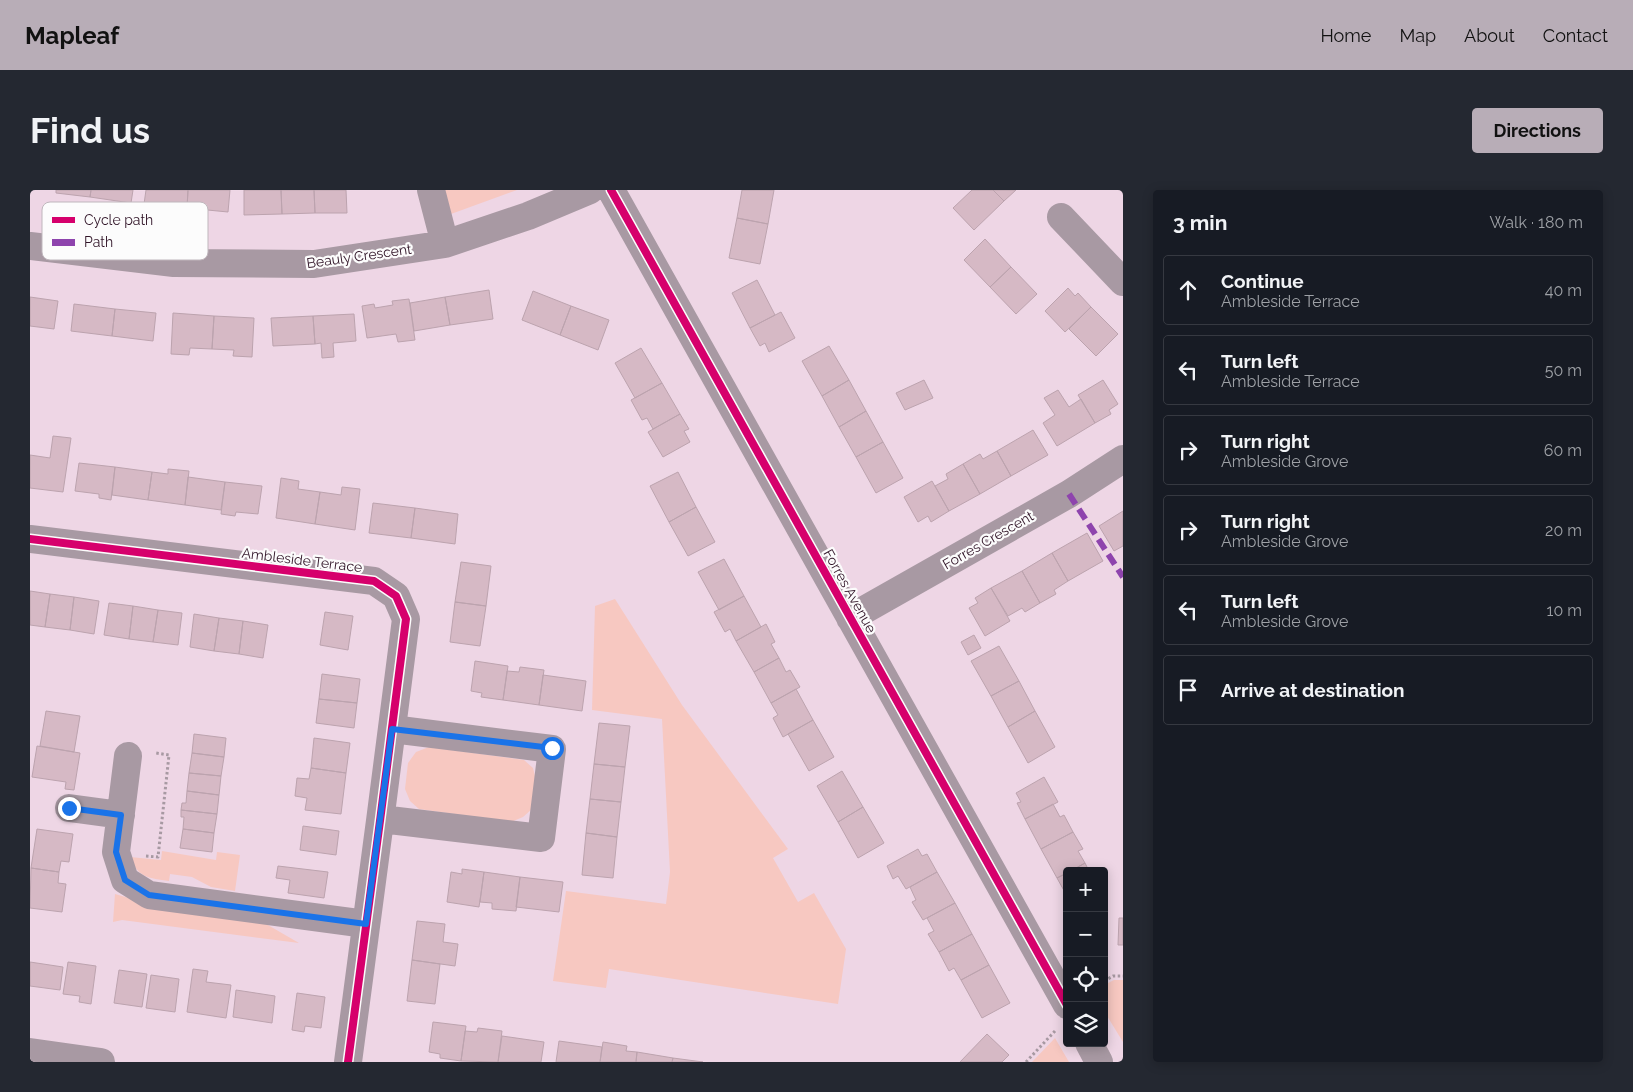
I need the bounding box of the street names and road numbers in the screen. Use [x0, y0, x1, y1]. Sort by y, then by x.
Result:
street label: Beauly Crescent [306, 241, 413, 271]
street label: Forres Crescent [940, 507, 1036, 572]
street label: Ambleside Terrace [241, 545, 363, 575]
street label: Forres Avenue [820, 546, 880, 636]

